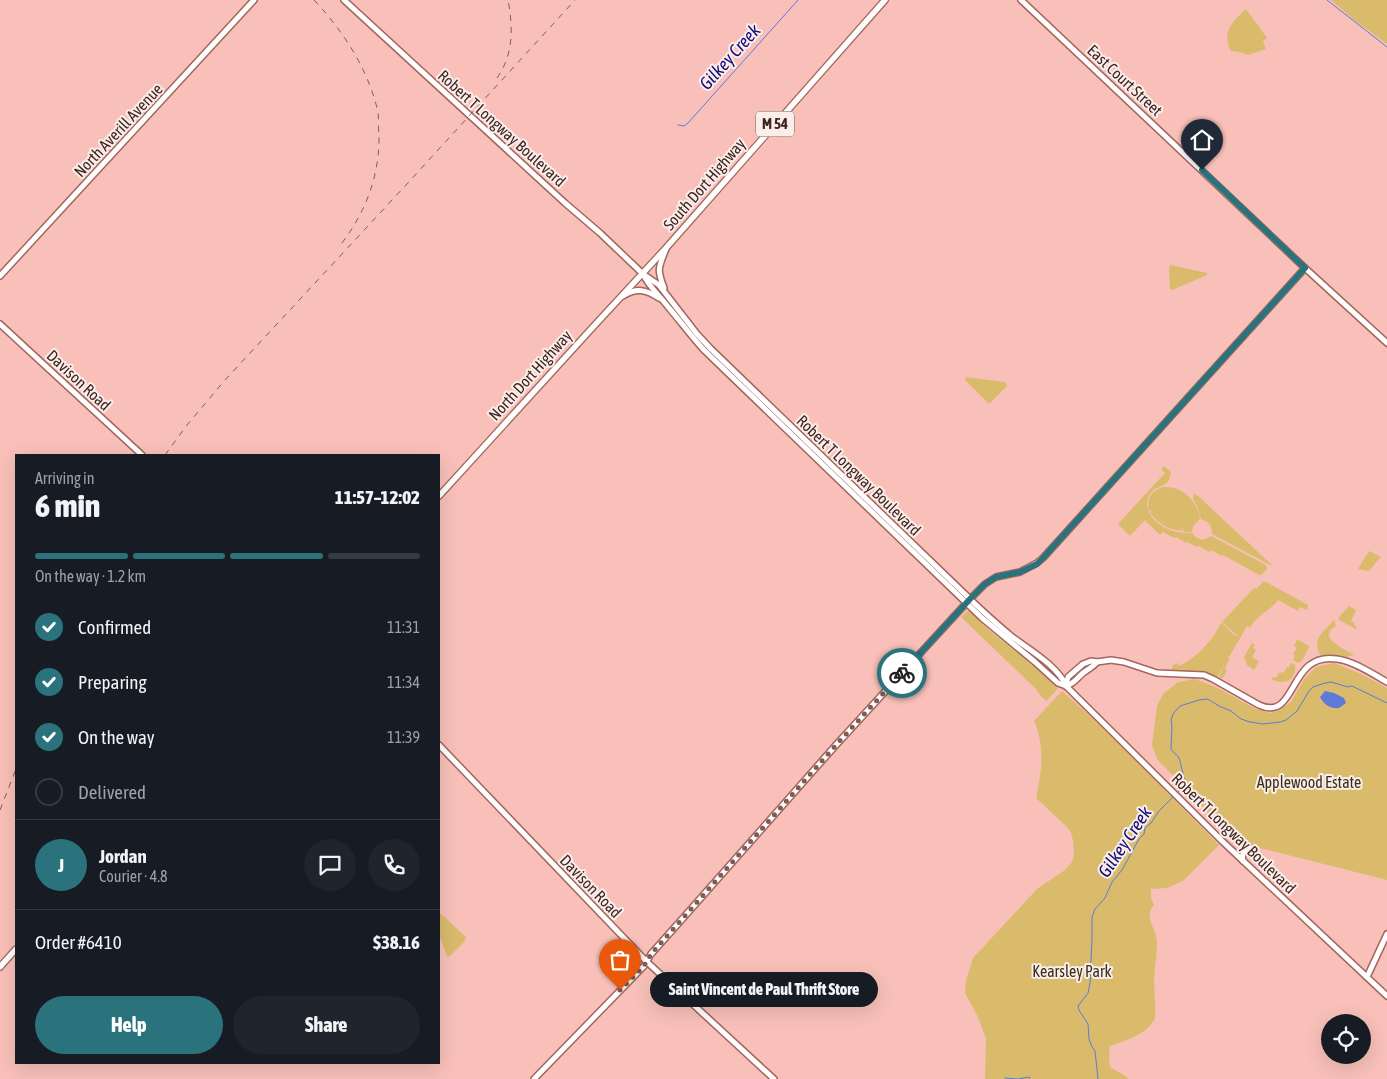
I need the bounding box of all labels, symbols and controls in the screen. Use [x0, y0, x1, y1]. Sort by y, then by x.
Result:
water label: Gilkey Creek [695, 19, 765, 94]
street label: East Court Street [1084, 41, 1166, 119]
street label: Robert T Longway Boulevard [434, 66, 569, 191]
street label: North Averill Avenue [70, 80, 166, 180]
road number: M 54 [756, 112, 794, 136]
pin [1181, 119, 1223, 170]
icon: home [1188, 126, 1216, 154]
street label: South Dort Highway [659, 134, 750, 234]
street label: North Dort Highway [485, 326, 576, 424]
street label: Davison Road [43, 346, 115, 414]
street label: Robert T Longway Boulevard [793, 411, 925, 540]
text: Arriving in [35, 469, 95, 487]
text: 11:57–12:02 [335, 486, 420, 508]
text: 6 min [35, 487, 100, 524]
text: On the way · 1.2 km [35, 567, 146, 585]
icon: check [35, 613, 63, 641]
text: Confirmed [78, 616, 151, 638]
text: 11:31 [387, 618, 420, 636]
courier [877, 648, 927, 698]
icon: bike [888, 659, 916, 687]
icon: check [35, 668, 63, 696]
text: Preparing [78, 671, 147, 693]
text: 11:34 [387, 673, 420, 691]
icon: check [35, 723, 63, 751]
text: On the way [78, 726, 155, 748]
text: 11:39 [387, 728, 420, 746]
street label: Robert T Longway Boulevard [1168, 769, 1300, 898]
park label: Applewood Estate [1257, 773, 1361, 792]
text: Delivered [78, 781, 146, 803]
water label: Gilkey Creek [1093, 802, 1156, 881]
button: chat [304, 839, 356, 891]
button: phone [368, 839, 420, 891]
text: Jordan [99, 845, 147, 867]
street label: Davison Road [557, 851, 625, 921]
text: J [58, 854, 64, 876]
text: Courier · 4.8 [99, 867, 168, 885]
text: Order #6410 [35, 931, 122, 953]
text: $38.16 [373, 931, 420, 953]
pin [599, 939, 641, 990]
icon: bag [606, 946, 634, 974]
park label: Kearsley Park [1032, 962, 1112, 981]
callout: Saint Vincent de Paul Thrift Store [650, 972, 878, 1008]
text: Saint Vincent de Paul Thrift Store [669, 980, 859, 998]
button: Help [35, 996, 223, 1054]
button: Share [233, 996, 420, 1054]
map controls [1321, 1014, 1371, 1064]
button: locate [1321, 1014, 1371, 1064]

